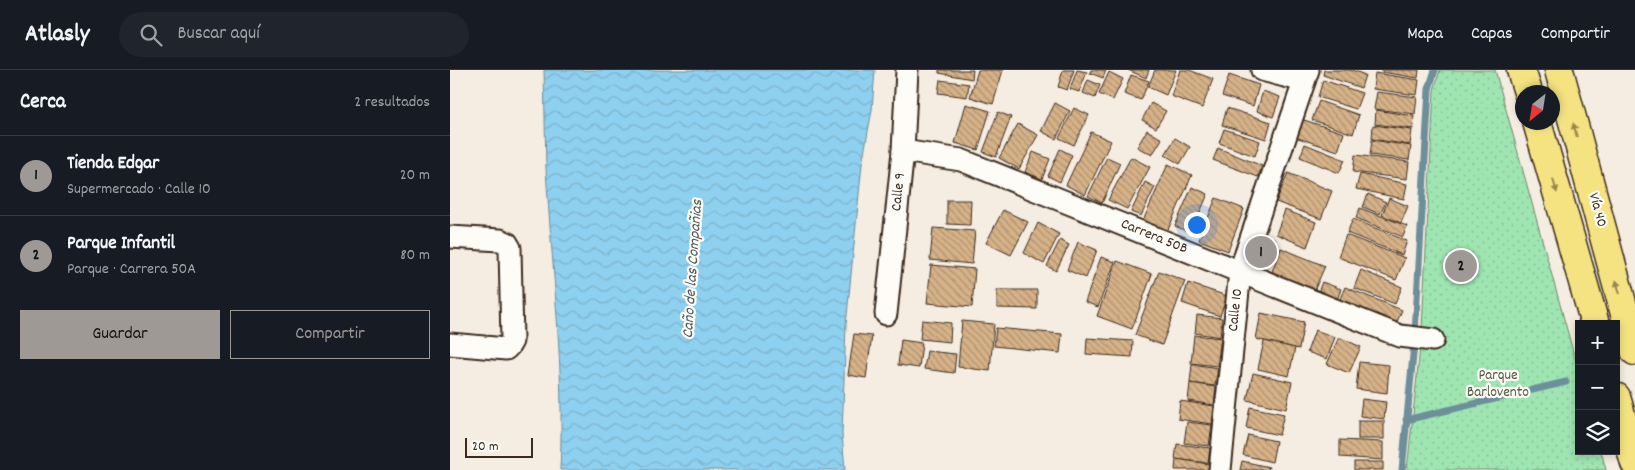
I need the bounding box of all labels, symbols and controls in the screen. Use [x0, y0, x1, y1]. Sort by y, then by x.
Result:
search box [119, 12, 469, 57]
text: Atlasly [25, 18, 89, 52]
icon: search [137, 21, 165, 49]
text: Buscar aquí [177, 21, 260, 48]
text: Mapa [1407, 22, 1443, 47]
text: Capas [1471, 22, 1513, 47]
text: Compartir [1541, 22, 1610, 47]
north arrow [1515, 85, 1560, 130]
text: Cerca [20, 88, 66, 118]
text: 2 resultados [354, 91, 430, 114]
one-way arrow [1571, 122, 1579, 138]
text: Tienda Edgar [67, 151, 159, 178]
text: 1 [34, 164, 38, 187]
text: 20 m [400, 164, 430, 187]
street label: Calle 9 [886, 172, 912, 212]
text: Supermercado · Calle 10 [67, 178, 211, 201]
one-way arrow [1552, 179, 1560, 194]
street label: Vía 40 [1582, 190, 1612, 230]
water label: Caño de las Compañias [677, 198, 709, 339]
your location [1184, 212, 1210, 238]
street label: Carrera 50B [1117, 214, 1191, 260]
text: Parque Infantil [67, 231, 175, 258]
pin: 1 [1245, 233, 1277, 271]
text: 2 [33, 244, 40, 267]
text: 80 m [400, 244, 430, 267]
pin: 2 [1445, 247, 1477, 285]
text: Parque · Carrera 50A [67, 258, 196, 281]
one-way arrow [1613, 279, 1621, 294]
street label: Calle 10 [1223, 287, 1249, 333]
button: Guardar [20, 310, 220, 359]
button: Compartir [230, 310, 430, 359]
map controls [1575, 320, 1620, 455]
button: + [1575, 320, 1620, 365]
park label: Parque Barlovento [1467, 365, 1529, 404]
button: − [1575, 365, 1620, 410]
button: layers [1575, 410, 1620, 455]
scale bar [465, 435, 532, 458]
text: 20 m [472, 437, 499, 457]

